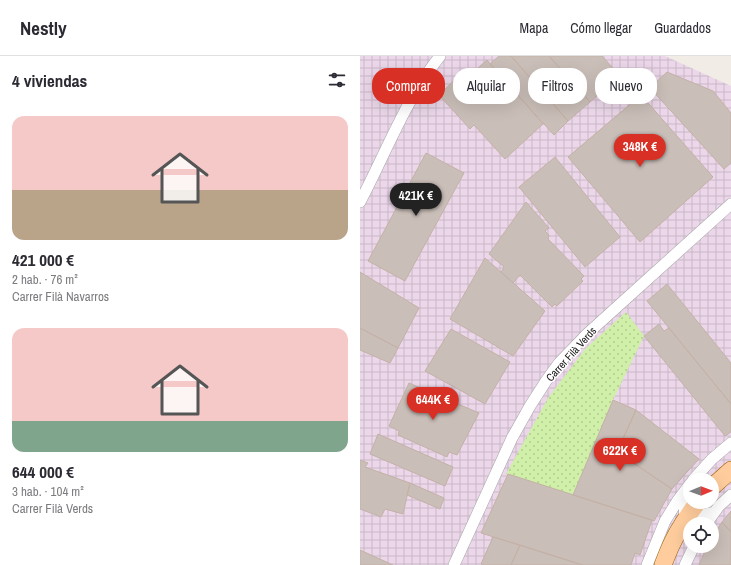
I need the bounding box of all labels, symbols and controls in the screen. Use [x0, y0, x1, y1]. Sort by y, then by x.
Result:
text: Nestly [20, 15, 67, 41]
text: Mapa [520, 19, 548, 37]
text: Cómo llegar [570, 19, 632, 37]
text: Guardados [654, 19, 711, 37]
chip: Comprar [372, 68, 445, 104]
chip: Alquilar [453, 68, 520, 104]
chip: Filtros [528, 68, 587, 104]
chip: Nuevo [595, 68, 657, 104]
text: 4 viviendas [12, 69, 87, 92]
icon: filters [326, 69, 348, 91]
pin: 348K € [607, 134, 673, 168]
text: 348K € [623, 138, 657, 155]
icon: home [144, 142, 216, 214]
pin: 421K € [383, 183, 449, 217]
text: 421K € [399, 187, 433, 204]
text: 421 000 € [12, 248, 74, 271]
text: 2 hab. · 76 m² [12, 271, 78, 288]
text: Carrer Filà Navarros [12, 288, 109, 305]
street label: Carrer Filà Verds [543, 323, 600, 384]
icon: home [144, 354, 216, 426]
pin: 644K € [400, 387, 466, 421]
text: 644K € [416, 391, 450, 408]
pin: 622K € [587, 438, 653, 472]
text: 622K € [603, 442, 637, 459]
text: 644 000 € [12, 460, 74, 483]
north arrow [683, 473, 719, 509]
map controls [683, 473, 719, 553]
text: 3 hab. · 104 m² [12, 483, 84, 500]
text: Carrer Filà Verds [12, 500, 93, 517]
button: locate [683, 517, 719, 553]

